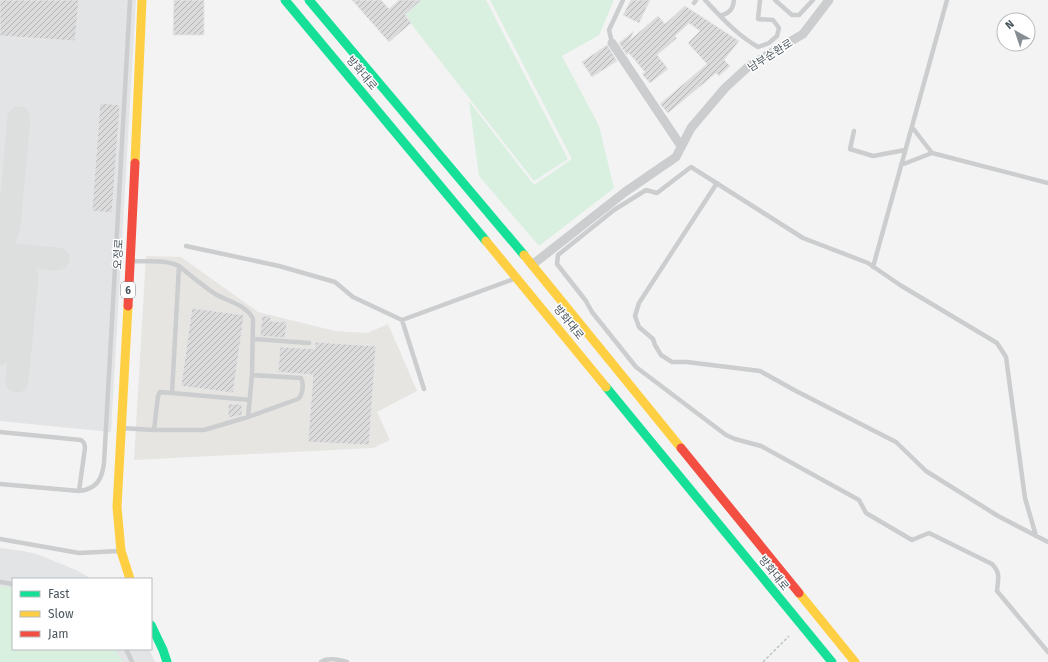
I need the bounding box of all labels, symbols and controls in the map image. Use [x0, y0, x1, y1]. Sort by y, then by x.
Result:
north arrow [996, 12, 1036, 52]
text: N [1003, 17, 1017, 32]
street label: 남부순환로 [745, 37, 795, 74]
street label: 방화대로 [344, 54, 380, 93]
street label: 오정로 [111, 239, 126, 270]
road number: 6 [121, 282, 135, 298]
street label: 방화대로 [551, 302, 586, 342]
street label: 방화대로 [756, 553, 791, 593]
legend [12, 578, 152, 650]
text: Fast [48, 587, 70, 601]
text: Slow [48, 607, 74, 621]
text: Jam [48, 627, 68, 641]

